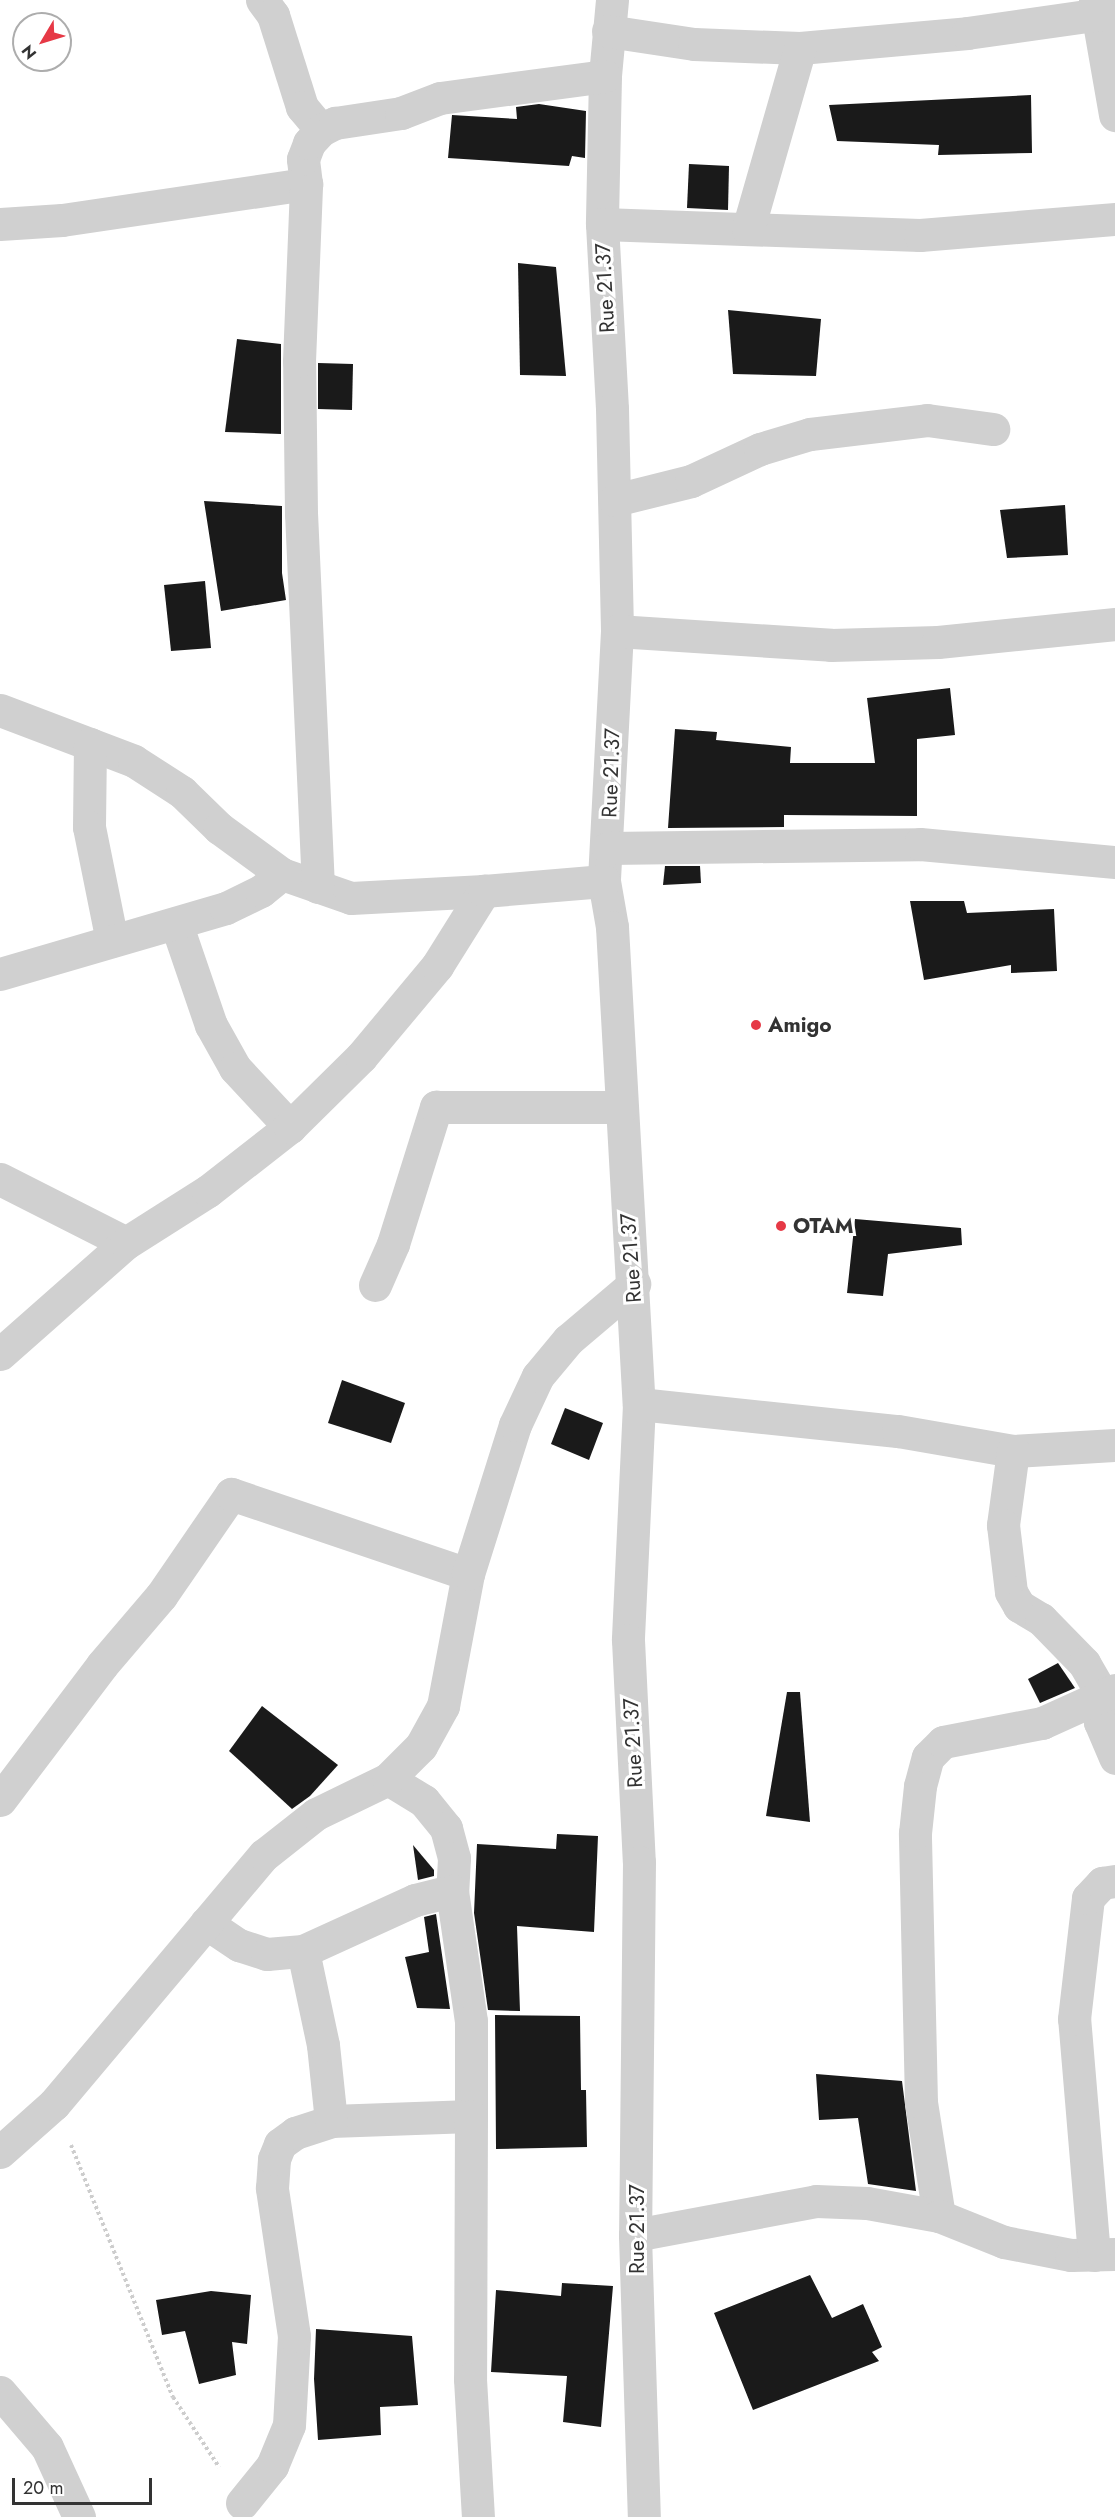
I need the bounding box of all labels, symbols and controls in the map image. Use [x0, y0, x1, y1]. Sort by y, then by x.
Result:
north arrow [12, 12, 72, 72]
text: N [16, 40, 42, 64]
street label: Rue 21.37 [590, 243, 620, 333]
street label: Rue 21.37 [597, 728, 625, 818]
place label: Amigo [768, 1012, 832, 1038]
marker: Amigo [749, 1018, 763, 1032]
street label: Rue 21.37 [615, 1212, 647, 1304]
place label: OTAM [793, 1213, 853, 1239]
marker: OTAM [774, 1219, 788, 1233]
street label: Rue 21.37 [618, 1698, 648, 1788]
street label: Rue 21.37 [624, 2184, 650, 2274]
scale bar [15, 2466, 154, 2504]
text: 20 m [23, 2475, 63, 2501]

